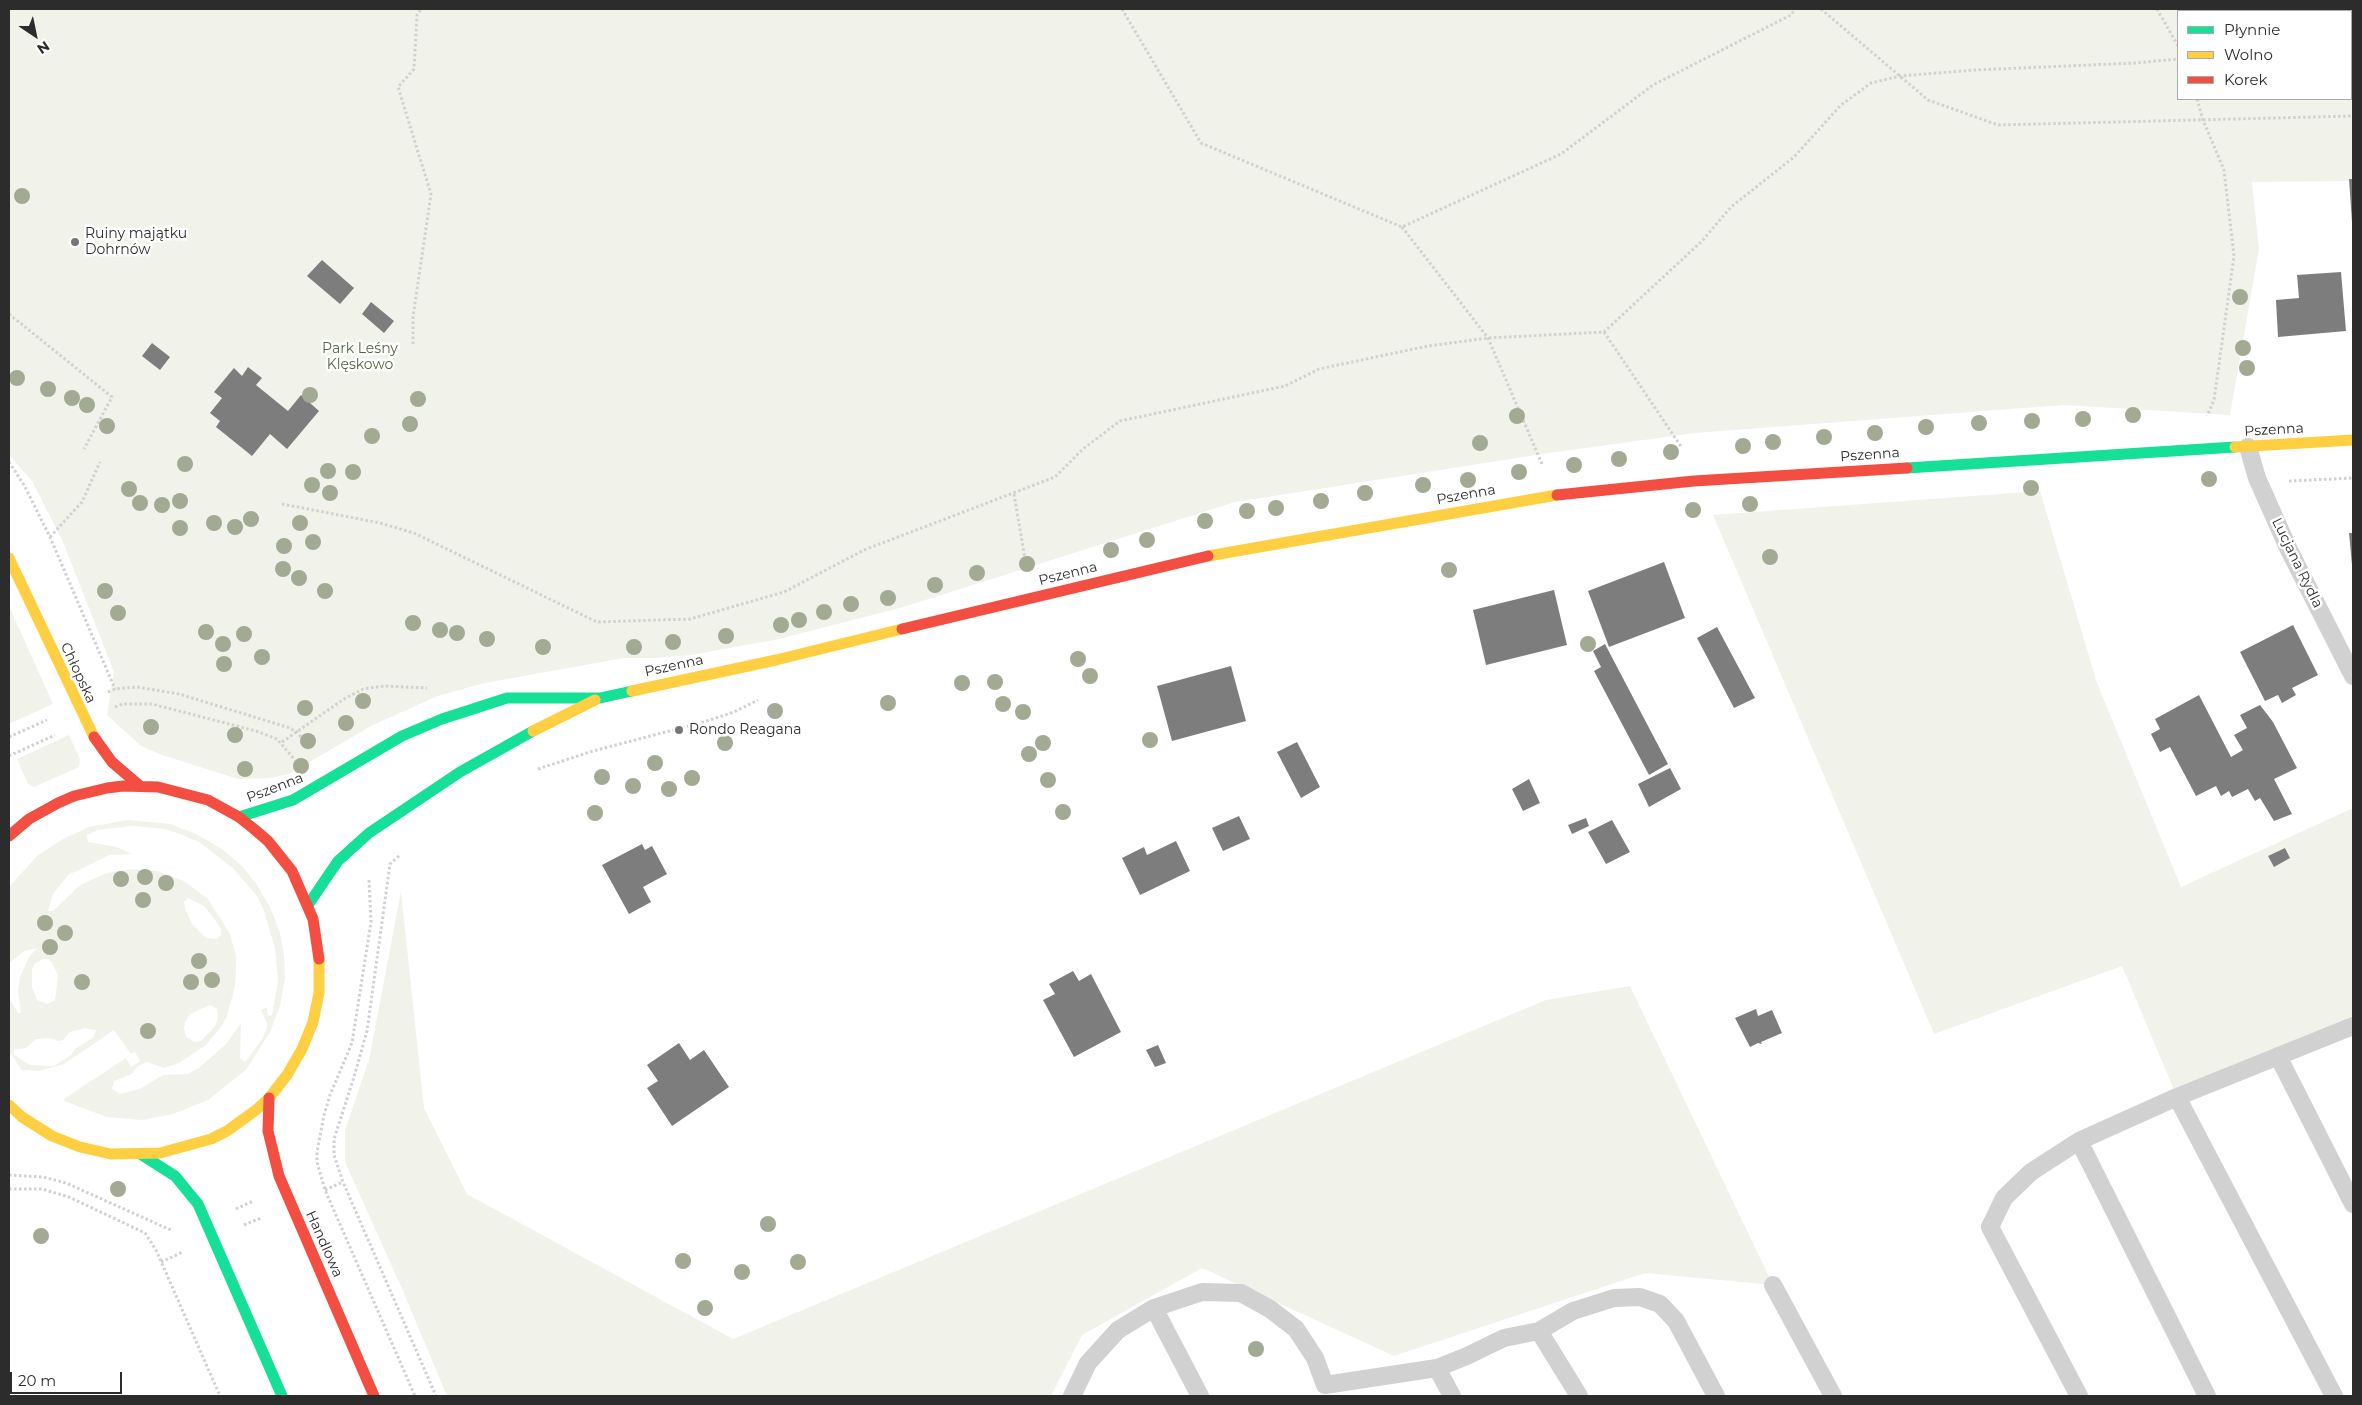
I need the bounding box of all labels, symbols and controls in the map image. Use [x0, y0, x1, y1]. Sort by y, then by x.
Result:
north arrow [10, 10, 60, 60]
legend [2177, 10, 2352, 100]
text: Płynnie [2224, 20, 2280, 39]
text: N [34, 37, 53, 58]
text: Wolno [2224, 45, 2273, 64]
text: Korek [2224, 70, 2268, 89]
place label: Ruiny majątku Dohrnów [85, 226, 187, 258]
marker: Ruiny majątku Dohrnów [69, 236, 81, 248]
park label: Park Leśny Klęskowo [322, 341, 398, 374]
street label: Pszenna [2244, 420, 2304, 440]
street label: Pszenna [1840, 445, 1900, 465]
street label: Pszenna [1435, 482, 1497, 508]
street label: Lucjana Rydla [2268, 515, 2326, 611]
street label: Pszenna [1037, 559, 1099, 589]
street label: Chłopska [57, 640, 99, 706]
street label: Pszenna [643, 652, 705, 680]
place label: Rondo Reagana [689, 722, 802, 738]
marker: Rondo Reagana [673, 724, 685, 736]
street label: Pszenna [244, 769, 306, 807]
street label: Handlowa [302, 1208, 346, 1280]
scale bar [12, 1362, 125, 1394]
text: 20 m [18, 1371, 56, 1390]

